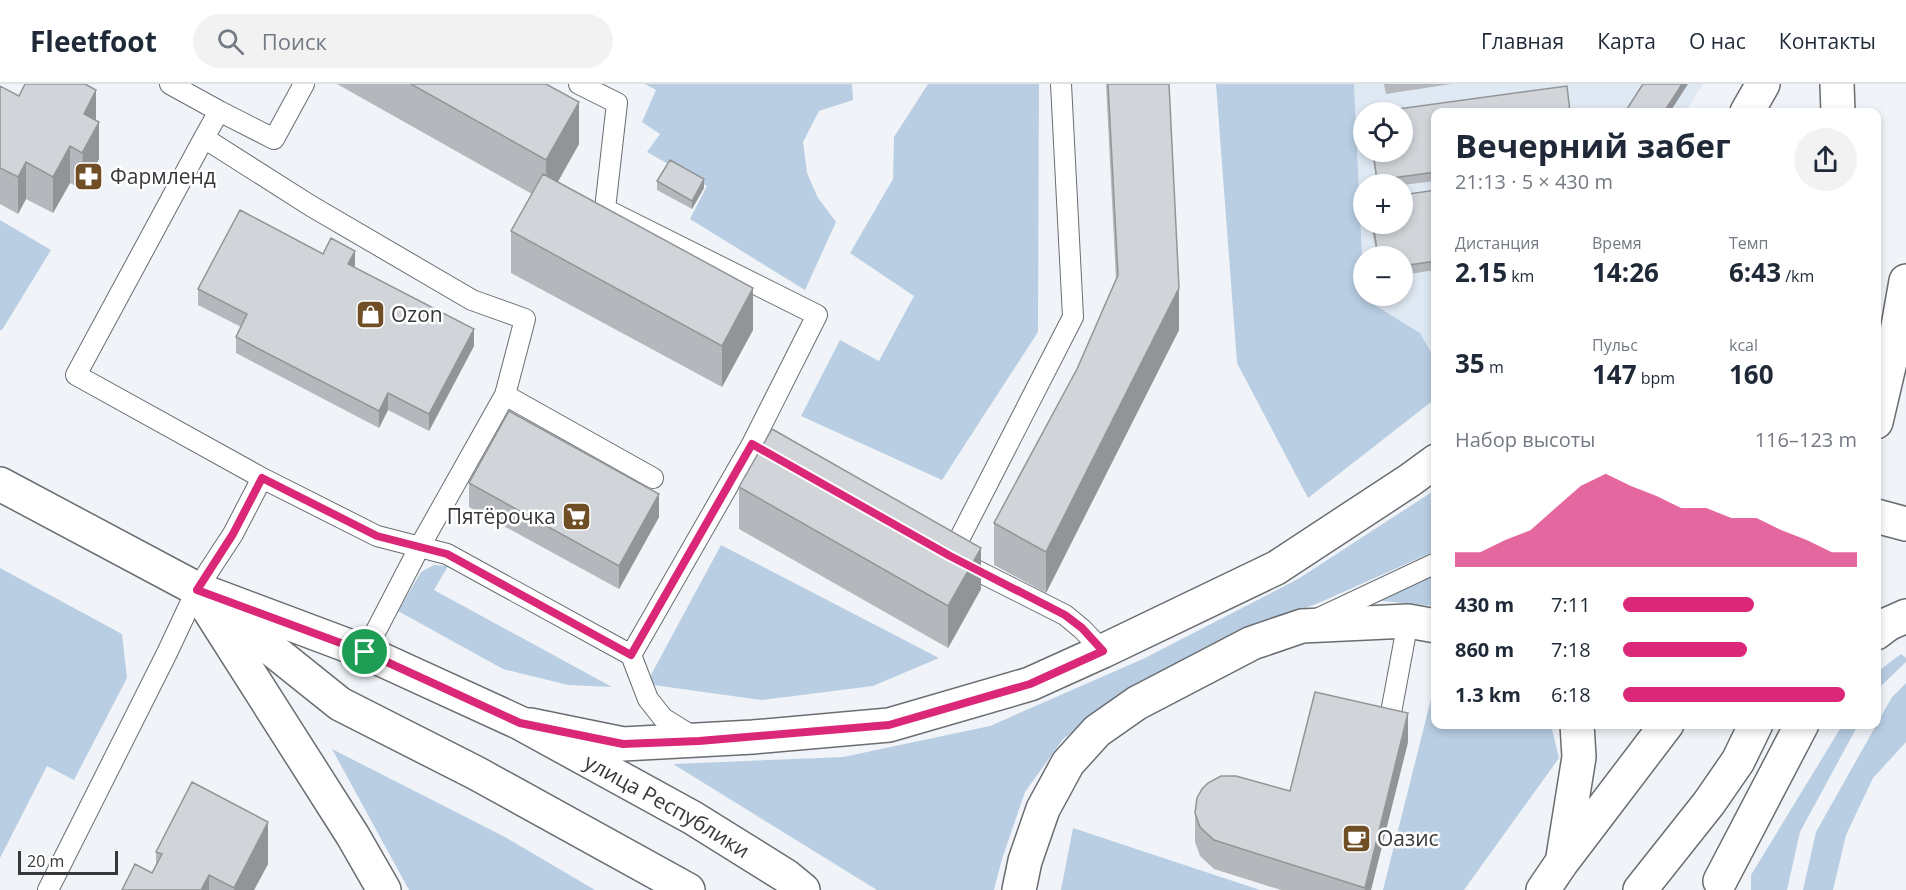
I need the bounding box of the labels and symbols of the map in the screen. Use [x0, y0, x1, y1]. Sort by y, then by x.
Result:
pharmacy icon: Фармленд [73, 160, 105, 192]
place label: Фармленд [110, 162, 216, 190]
shop icon: Ozon [354, 298, 386, 330]
place label: Ozon [391, 300, 443, 328]
supermarket icon: Пятёрочка [561, 500, 593, 532]
place label: Пятёрочка [447, 502, 556, 530]
pin [339, 626, 390, 677]
street label: улица Республики [580, 747, 755, 864]
cafe icon: Оазис [1340, 822, 1372, 854]
place label: Оазис [1377, 824, 1439, 852]
scale bar [18, 848, 118, 876]

